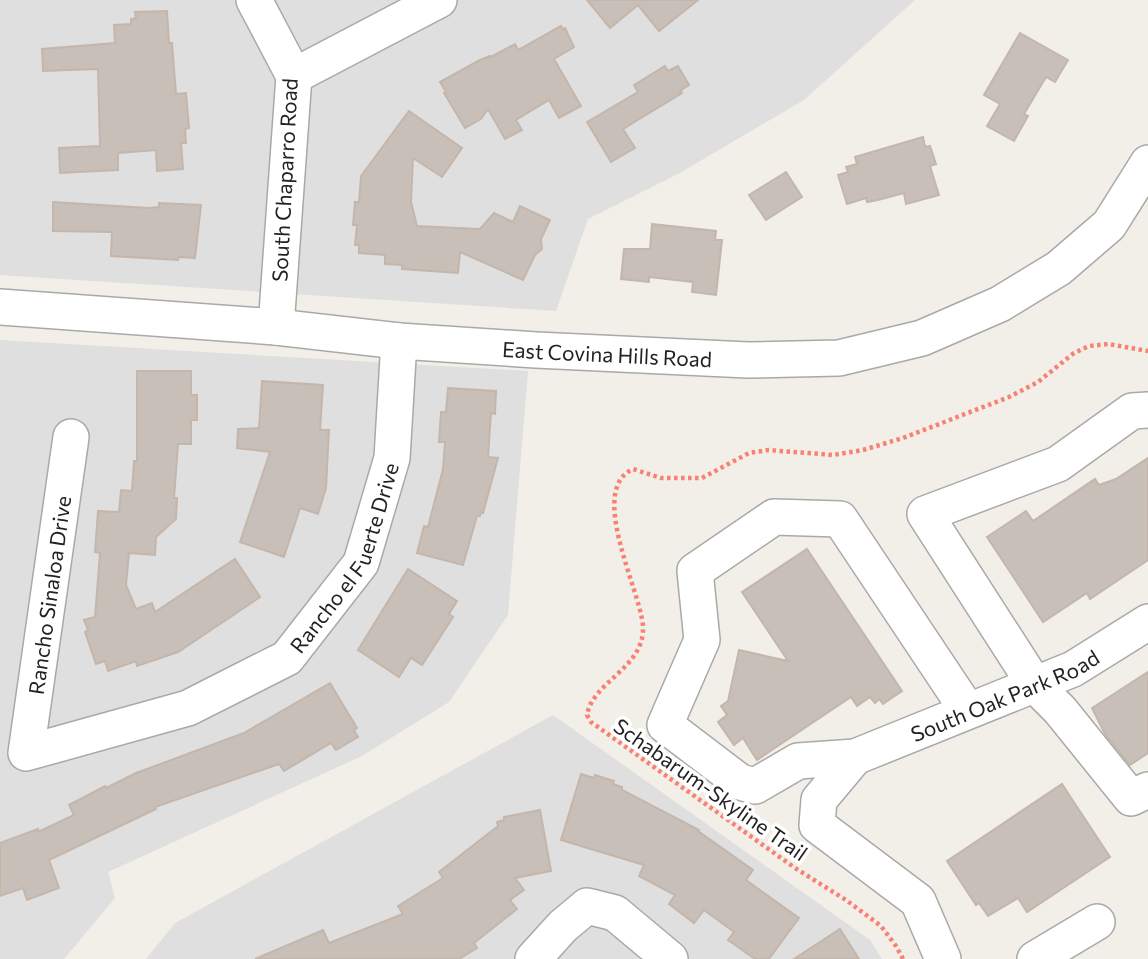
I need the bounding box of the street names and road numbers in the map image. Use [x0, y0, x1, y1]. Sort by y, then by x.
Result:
street label: South Chaparro Road [266, 77, 302, 283]
street label: East Covina Hills Road [501, 335, 713, 371]
street label: Rancho el Fuerte Drive [284, 459, 403, 657]
street label: Rancho Sinaloa Drive [23, 494, 75, 696]
street label: South Oak Park Road [907, 644, 1103, 746]
street label: Schabarum-Skyline Trail [609, 713, 813, 865]

